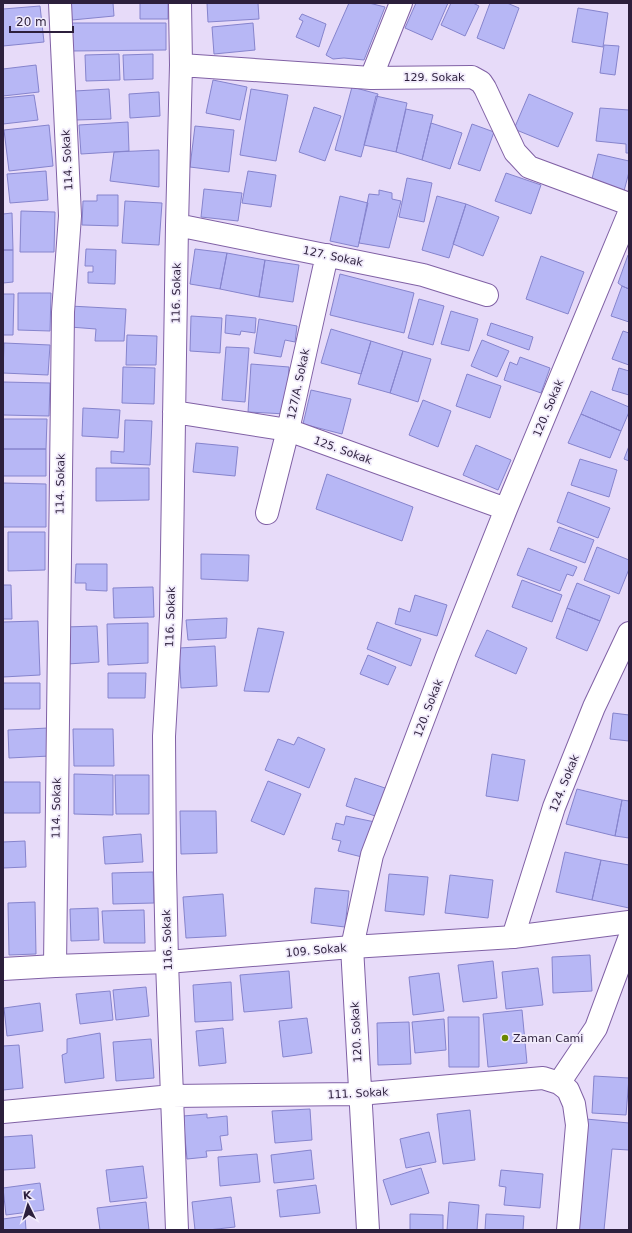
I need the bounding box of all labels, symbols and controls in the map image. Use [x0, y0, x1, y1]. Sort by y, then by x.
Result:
scale bar [10, 8, 73, 34]
text: 20 m [16, 15, 47, 29]
street label: 129. Sokak [404, 71, 465, 84]
street label: 114. Sokak [59, 129, 76, 191]
street label: 127. Sokak [302, 244, 365, 269]
street label: 116. Sokak [169, 262, 184, 324]
street label: 127/A. Sokak [285, 347, 312, 421]
street label: 120. Sokak [531, 377, 567, 439]
street label: 125. Sokak [312, 434, 374, 467]
street label: 114. Sokak [53, 453, 68, 515]
street label: 116. Sokak [163, 586, 178, 648]
street label: 120. Sokak [411, 677, 446, 739]
street label: 124. Sokak [547, 752, 582, 814]
street label: 114. Sokak [49, 777, 64, 839]
street label: 116. Sokak [160, 909, 175, 971]
street label: 109. Sokak [285, 941, 348, 960]
street label: 120. Sokak [348, 1001, 365, 1063]
place label: Zaman Cami [513, 1032, 583, 1045]
marker: Zaman Cami [500, 1033, 510, 1043]
street label: 111. Sokak [327, 1085, 389, 1102]
north arrow [8, 1185, 48, 1225]
text: K [22, 1189, 32, 1202]

